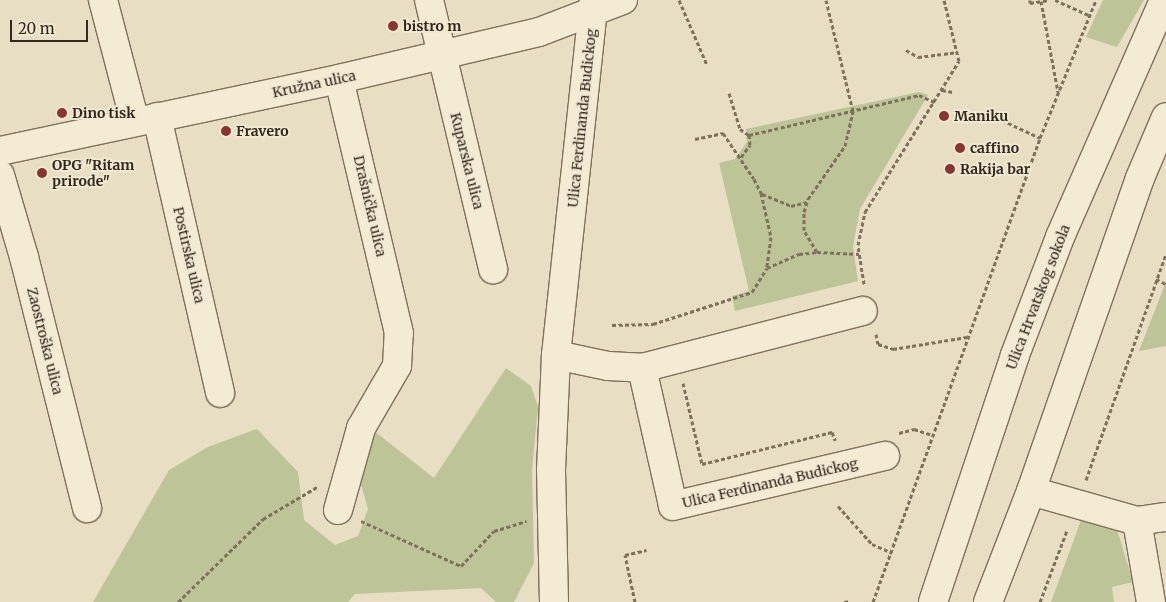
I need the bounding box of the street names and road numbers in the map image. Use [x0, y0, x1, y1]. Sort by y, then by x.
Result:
street label: Ulica Ferdinanda Budickog [564, 28, 600, 208]
street label: Kružna ulica [271, 67, 357, 101]
street label: Kuparska ulica [447, 111, 487, 211]
street label: Drašnička ulica [350, 154, 390, 258]
street label: Postirska ulica [170, 205, 208, 305]
street label: Ulica Hrvatskog sokola [1003, 222, 1073, 372]
street label: Zaostroška ulica [24, 286, 66, 396]
street label: Ulica Ferdinanda Budickog [681, 455, 859, 511]

